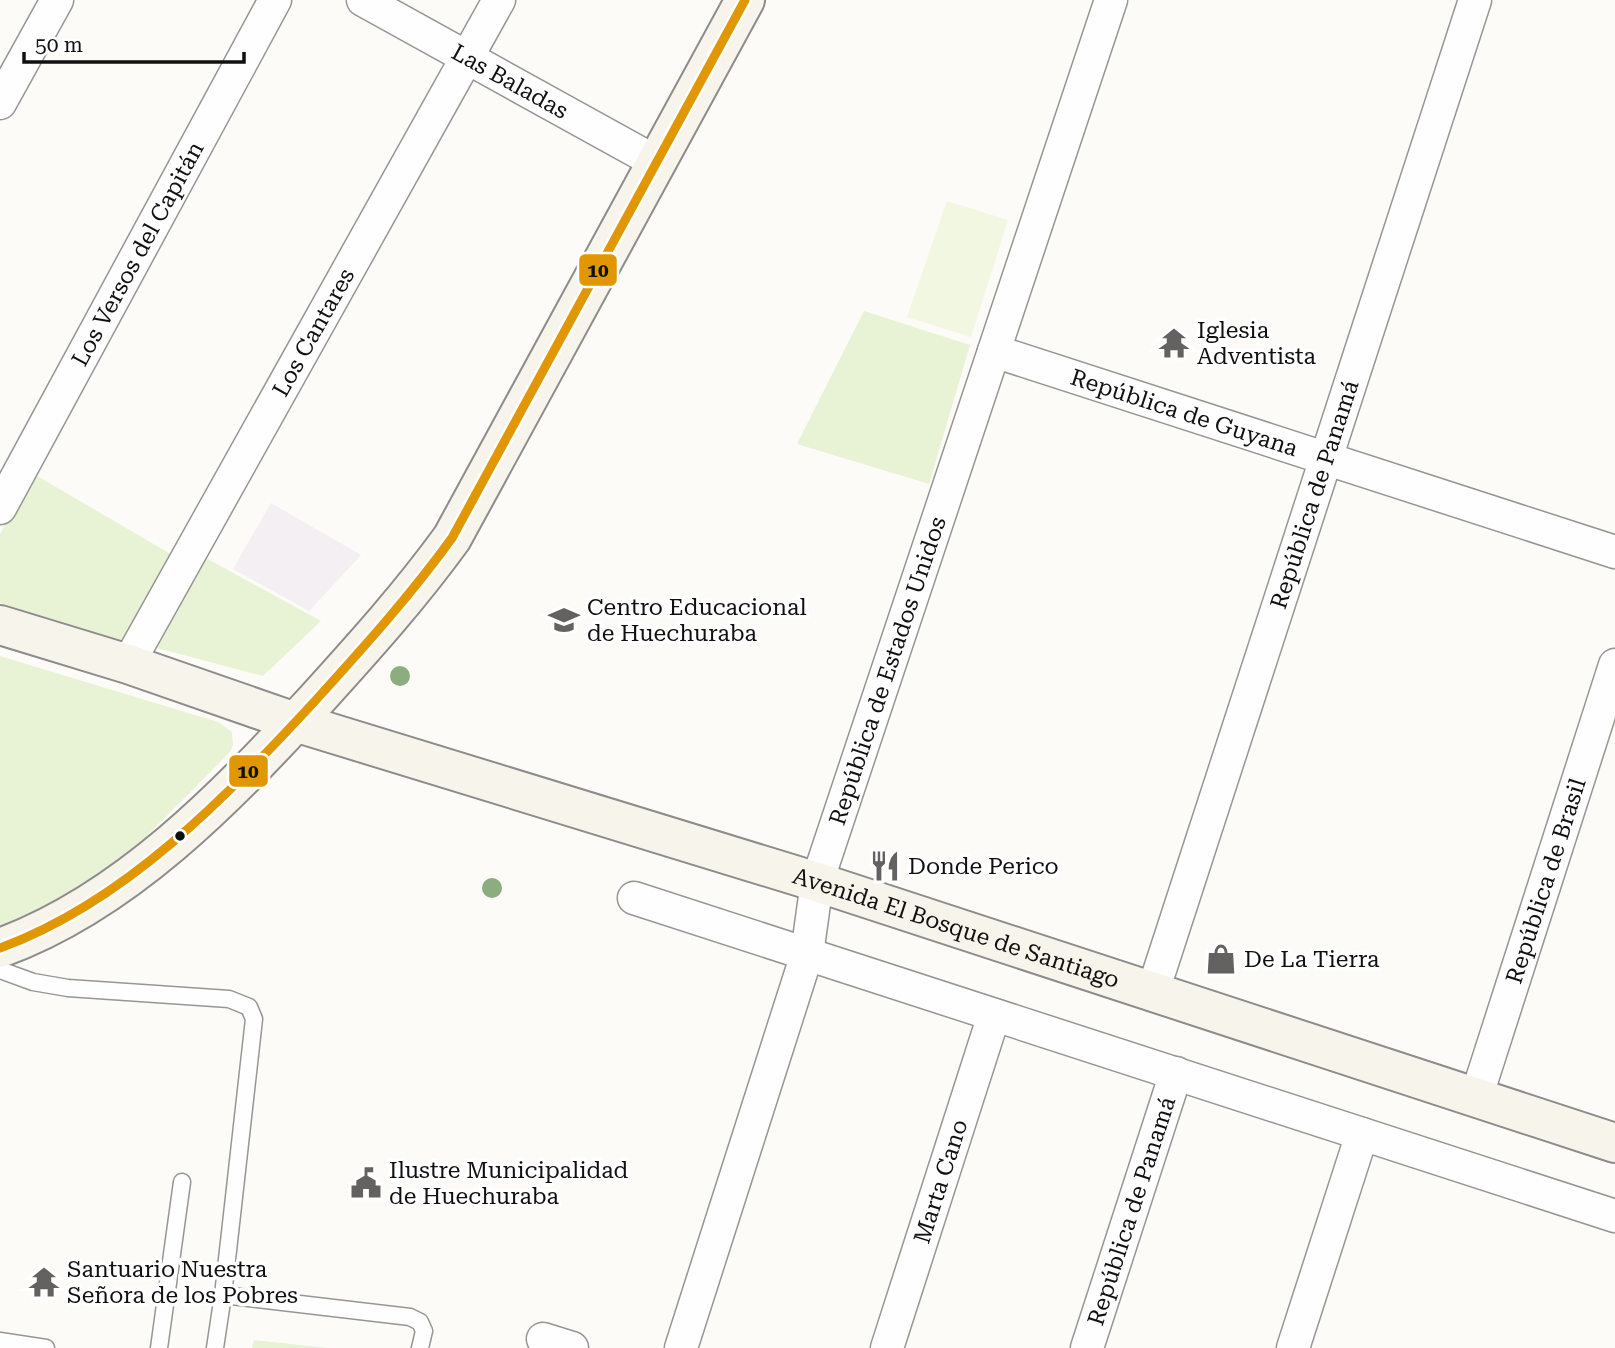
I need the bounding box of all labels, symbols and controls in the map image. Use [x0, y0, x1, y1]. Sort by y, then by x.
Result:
scale bar [24, 21, 245, 65]
text: 50 m [35, 33, 83, 57]
street label: Las Baladas [447, 39, 573, 125]
street label: Los Versos del Capitán [66, 137, 210, 371]
line badge: 10 [578, 253, 618, 287]
text: 10 [587, 259, 609, 282]
street label: Los Cantares [267, 264, 360, 401]
place label: Iglesia Adventista [1197, 317, 1317, 370]
temple icon: Iglesia Adventista [1157, 326, 1191, 360]
street label: República de Guyana [1067, 364, 1302, 463]
street label: República de Panamá [1265, 376, 1365, 612]
street label: República de Estados Unidos [824, 513, 952, 829]
place label: Centro Educacional de Huechuraba [587, 594, 807, 647]
school or university icon: Centro Educacional de Huechuraba [547, 603, 581, 637]
line badge: 10 [228, 754, 269, 788]
text: 10 [237, 760, 259, 783]
street label: República de Brasil [1501, 775, 1592, 987]
unlabelled marker [173, 829, 187, 843]
restaurant icon: Donde Perico [868, 849, 902, 883]
place label: Donde Perico [908, 853, 1059, 880]
street label: Avenida El Bosque de Santiago [790, 862, 1123, 994]
shop icon: De La Tierra [1204, 942, 1238, 976]
place label: De La Tierra [1244, 946, 1380, 973]
street label: República de Panamá [1082, 1093, 1182, 1329]
street label: Marta Cano [908, 1116, 974, 1247]
place label: Ilustre Municipalidad de Huechuraba [389, 1157, 628, 1210]
public building icon: Ilustre Municipalidad de Huechuraba [349, 1166, 383, 1200]
place label: Santuario Nuestra Señora de los Pobres [67, 1256, 298, 1309]
temple icon: Santuario Nuestra Señora de los Pobres [27, 1265, 61, 1299]

